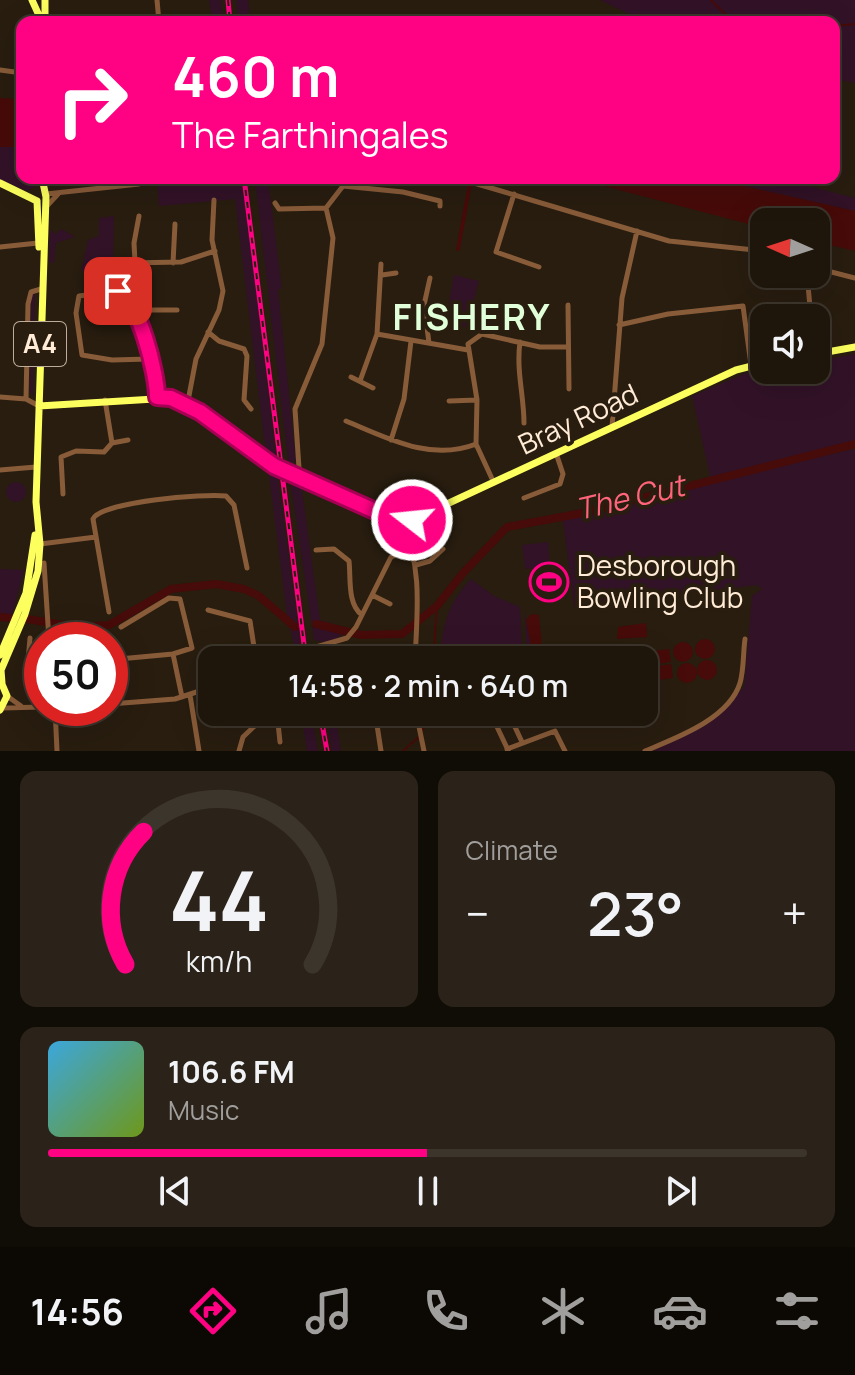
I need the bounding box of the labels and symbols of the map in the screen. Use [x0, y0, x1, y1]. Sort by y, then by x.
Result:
north arrow [750, 208, 830, 288]
pin [84, 257, 152, 325]
district label: FISHERY [393, 292, 551, 341]
road number: A4 [14, 322, 66, 366]
street label: Bray Road [511, 374, 644, 462]
water label: The Cut [571, 463, 691, 529]
position arrow [370, 478, 454, 562]
place label: Desborough Bowling Club [577, 546, 743, 616]
sports icon: Desborough Bowling Club [528, 561, 570, 603]
speed limit sign: 50 [24, 622, 128, 726]

